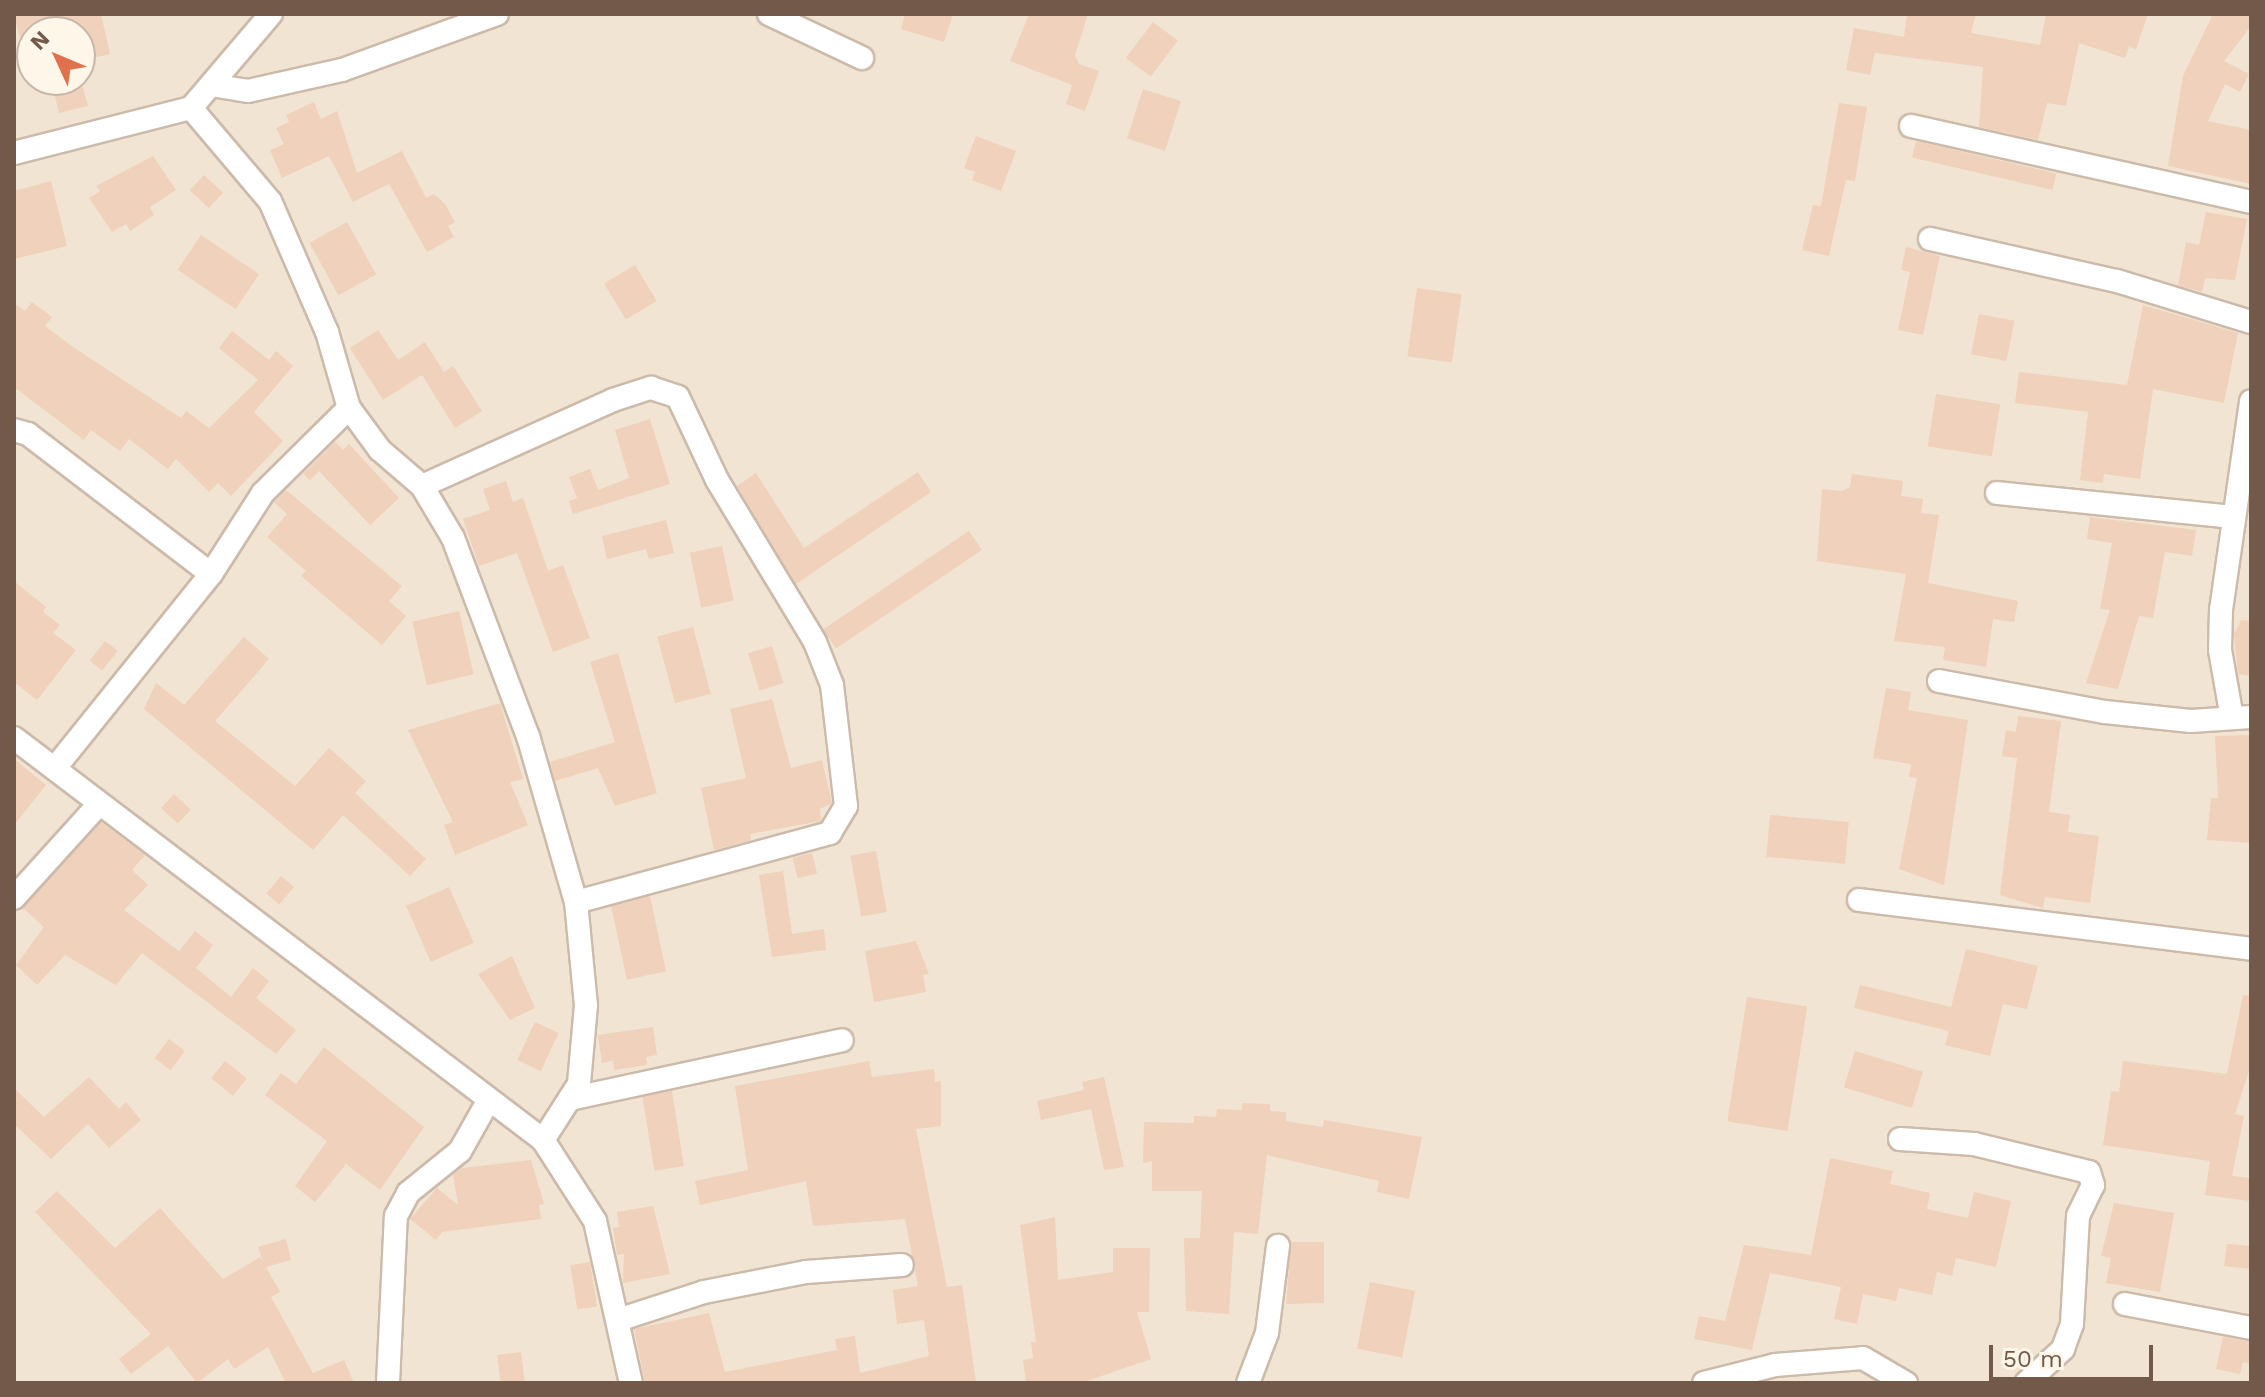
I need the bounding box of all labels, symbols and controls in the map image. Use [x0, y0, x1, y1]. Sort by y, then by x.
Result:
north arrow [16, 16, 96, 96]
text: N [25, 26, 54, 55]
scale bar [1993, 1329, 2157, 1379]
text: 50 m [2003, 1345, 2063, 1373]

